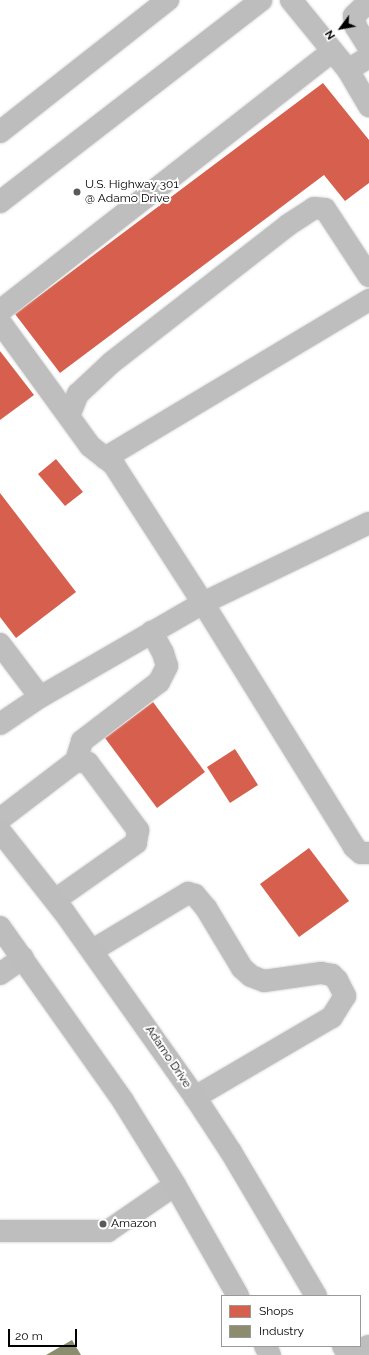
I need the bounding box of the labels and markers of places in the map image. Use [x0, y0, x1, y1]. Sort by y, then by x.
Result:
place label: U.S. Highway 301 @ Adamo Drive [85, 178, 179, 206]
marker: U.S. Highway 301 @ Adamo Drive [72, 187, 82, 197]
place label: Amazon [111, 1217, 157, 1231]
marker: Amazon [98, 1219, 108, 1229]

